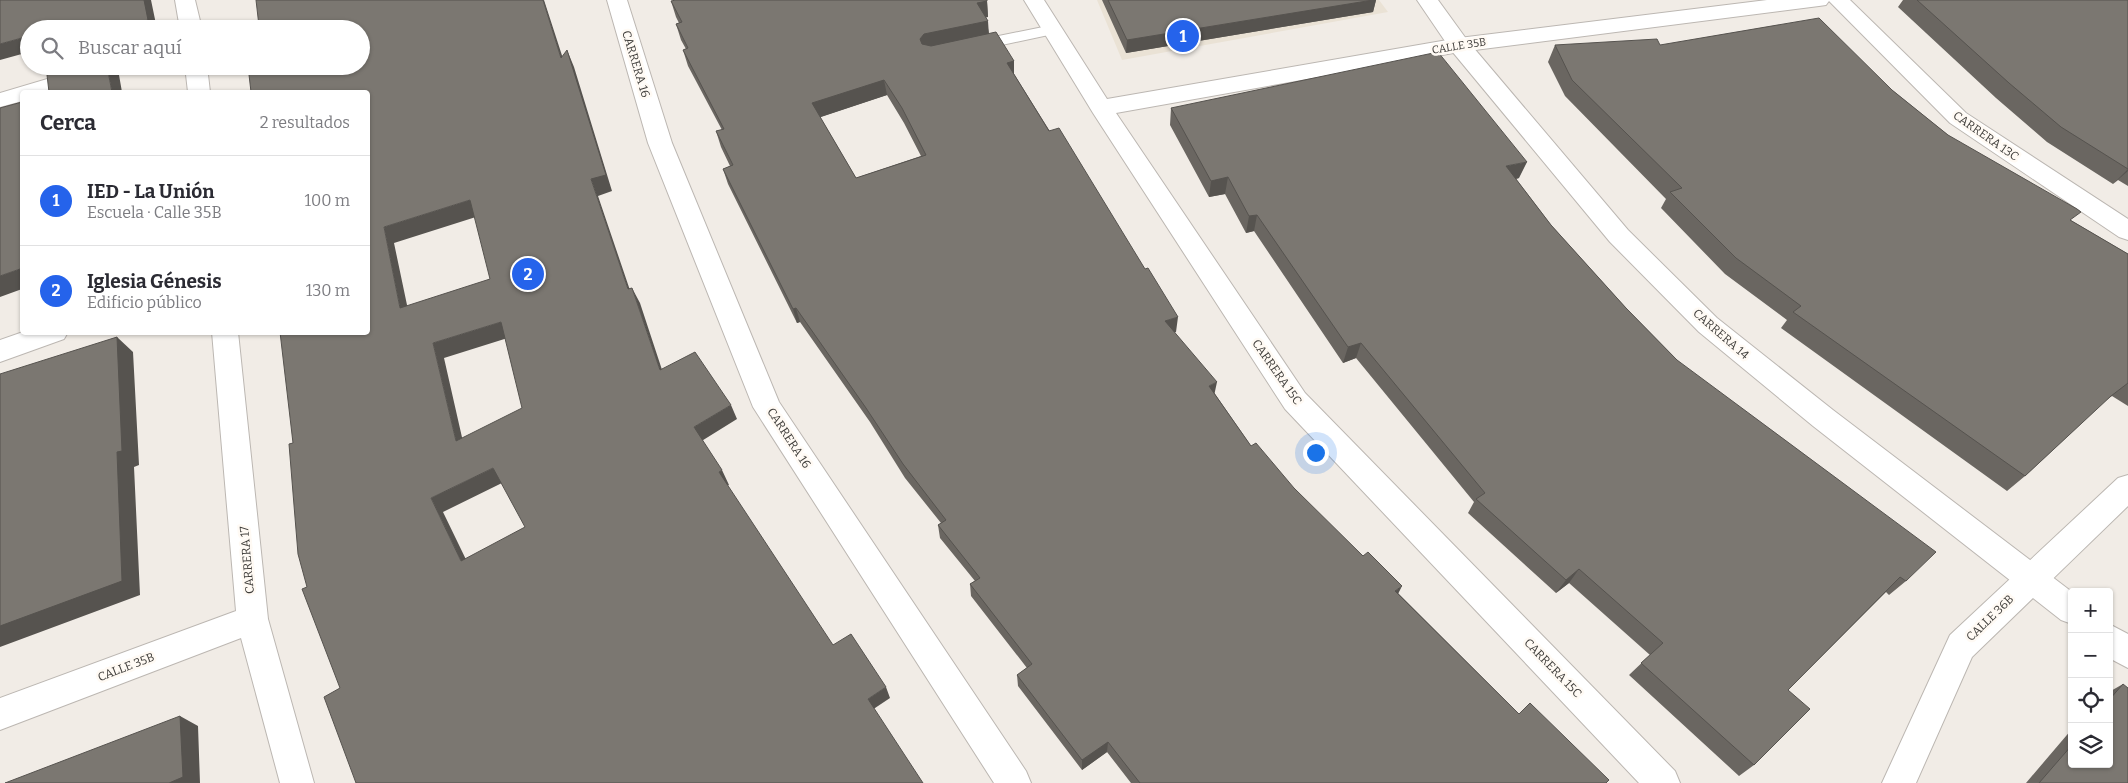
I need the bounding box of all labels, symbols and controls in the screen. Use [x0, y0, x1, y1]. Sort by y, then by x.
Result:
pin: 1 [1167, 17, 1199, 55]
search box [20, 20, 370, 75]
street label: CARRERA 16 [619, 29, 653, 99]
icon: search [38, 34, 66, 62]
street label: CALLE 35B [1431, 35, 1487, 57]
text: Buscar aquí [78, 36, 182, 59]
street label: CARRERA 13C [1951, 108, 2022, 164]
text: Cerca [40, 110, 96, 136]
text: 2 resultados [260, 113, 350, 132]
text: IED - La Unión [87, 180, 214, 203]
text: 1 [53, 191, 59, 210]
text: 100 m [305, 191, 350, 210]
text: Escuela · Calle 35B [87, 203, 222, 222]
pin: 2 [512, 255, 544, 293]
text: Iglesia Génesis [87, 270, 222, 293]
text: 2 [51, 281, 61, 300]
text: 130 m [306, 281, 350, 300]
text: Edificio público [87, 293, 202, 312]
street label: CARRERA 14 [1690, 306, 1752, 362]
street label: CARRERA 15C [1249, 337, 1305, 407]
street label: CARRERA 16 [764, 405, 814, 471]
your location [1303, 440, 1329, 466]
street label: CARRERA 17 [237, 525, 257, 595]
map controls [2068, 588, 2113, 768]
button: + [2068, 588, 2113, 633]
street label: CALLE 36B [1963, 592, 2017, 644]
button: − [2068, 633, 2113, 678]
street label: CARRERA 15C [1521, 636, 1585, 701]
street label: CALLE 35B [96, 650, 156, 684]
button: locate [2068, 678, 2113, 723]
button: layers [2068, 723, 2113, 768]

